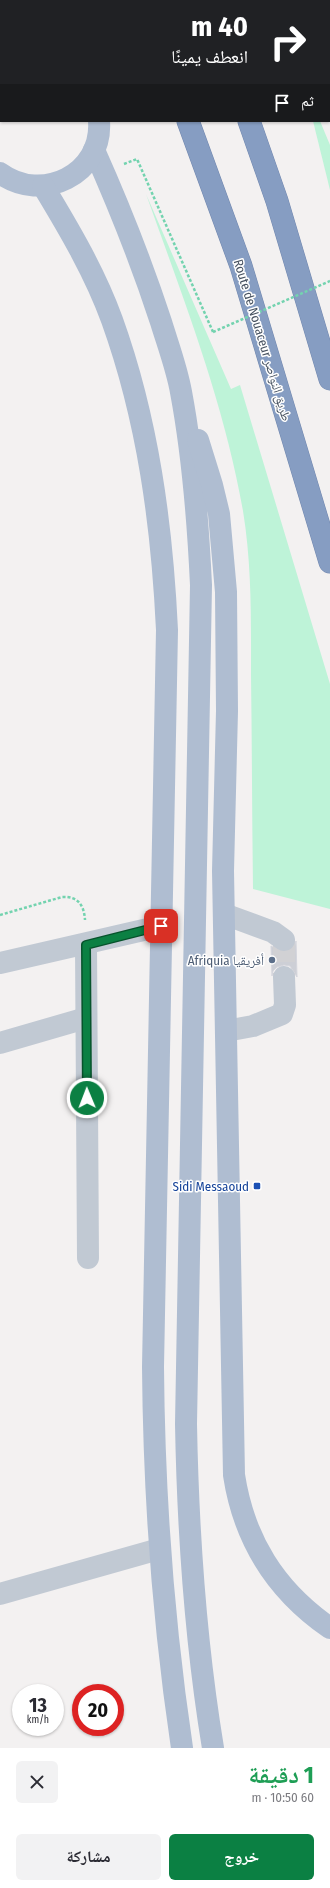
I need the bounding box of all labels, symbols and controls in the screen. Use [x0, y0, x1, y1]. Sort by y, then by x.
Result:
text: 40 m [191, 10, 248, 43]
icon: right [262, 16, 314, 68]
text: انعطف يمينًا [171, 46, 248, 68]
icon: arrive [271, 92, 293, 114]
text: ثم [301, 92, 314, 110]
street label: Route de Nouaceur طريق النواصر [230, 257, 294, 423]
pin [144, 909, 178, 943]
icon: arrive [150, 915, 172, 937]
place label: Afriquia أفريقيا [188, 953, 264, 969]
marker: Afriquia أفريقيا [267, 955, 277, 965]
position arrow [66, 1077, 108, 1119]
place label: Sidi Messaoud [172, 1179, 249, 1194]
marker: Sidi Messaoud [252, 1181, 262, 1191]
speed limit sign: 20 [72, 1684, 124, 1736]
text: 13 [29, 1693, 47, 1717]
text: km/h [27, 1714, 49, 1726]
button: close [16, 1761, 58, 1803]
text: 1 دقيقة [248, 1761, 314, 1789]
text: 60 m · 10:50 [251, 1790, 314, 1805]
button: مشاركة [16, 1834, 161, 1880]
button: خروج [169, 1834, 314, 1880]

